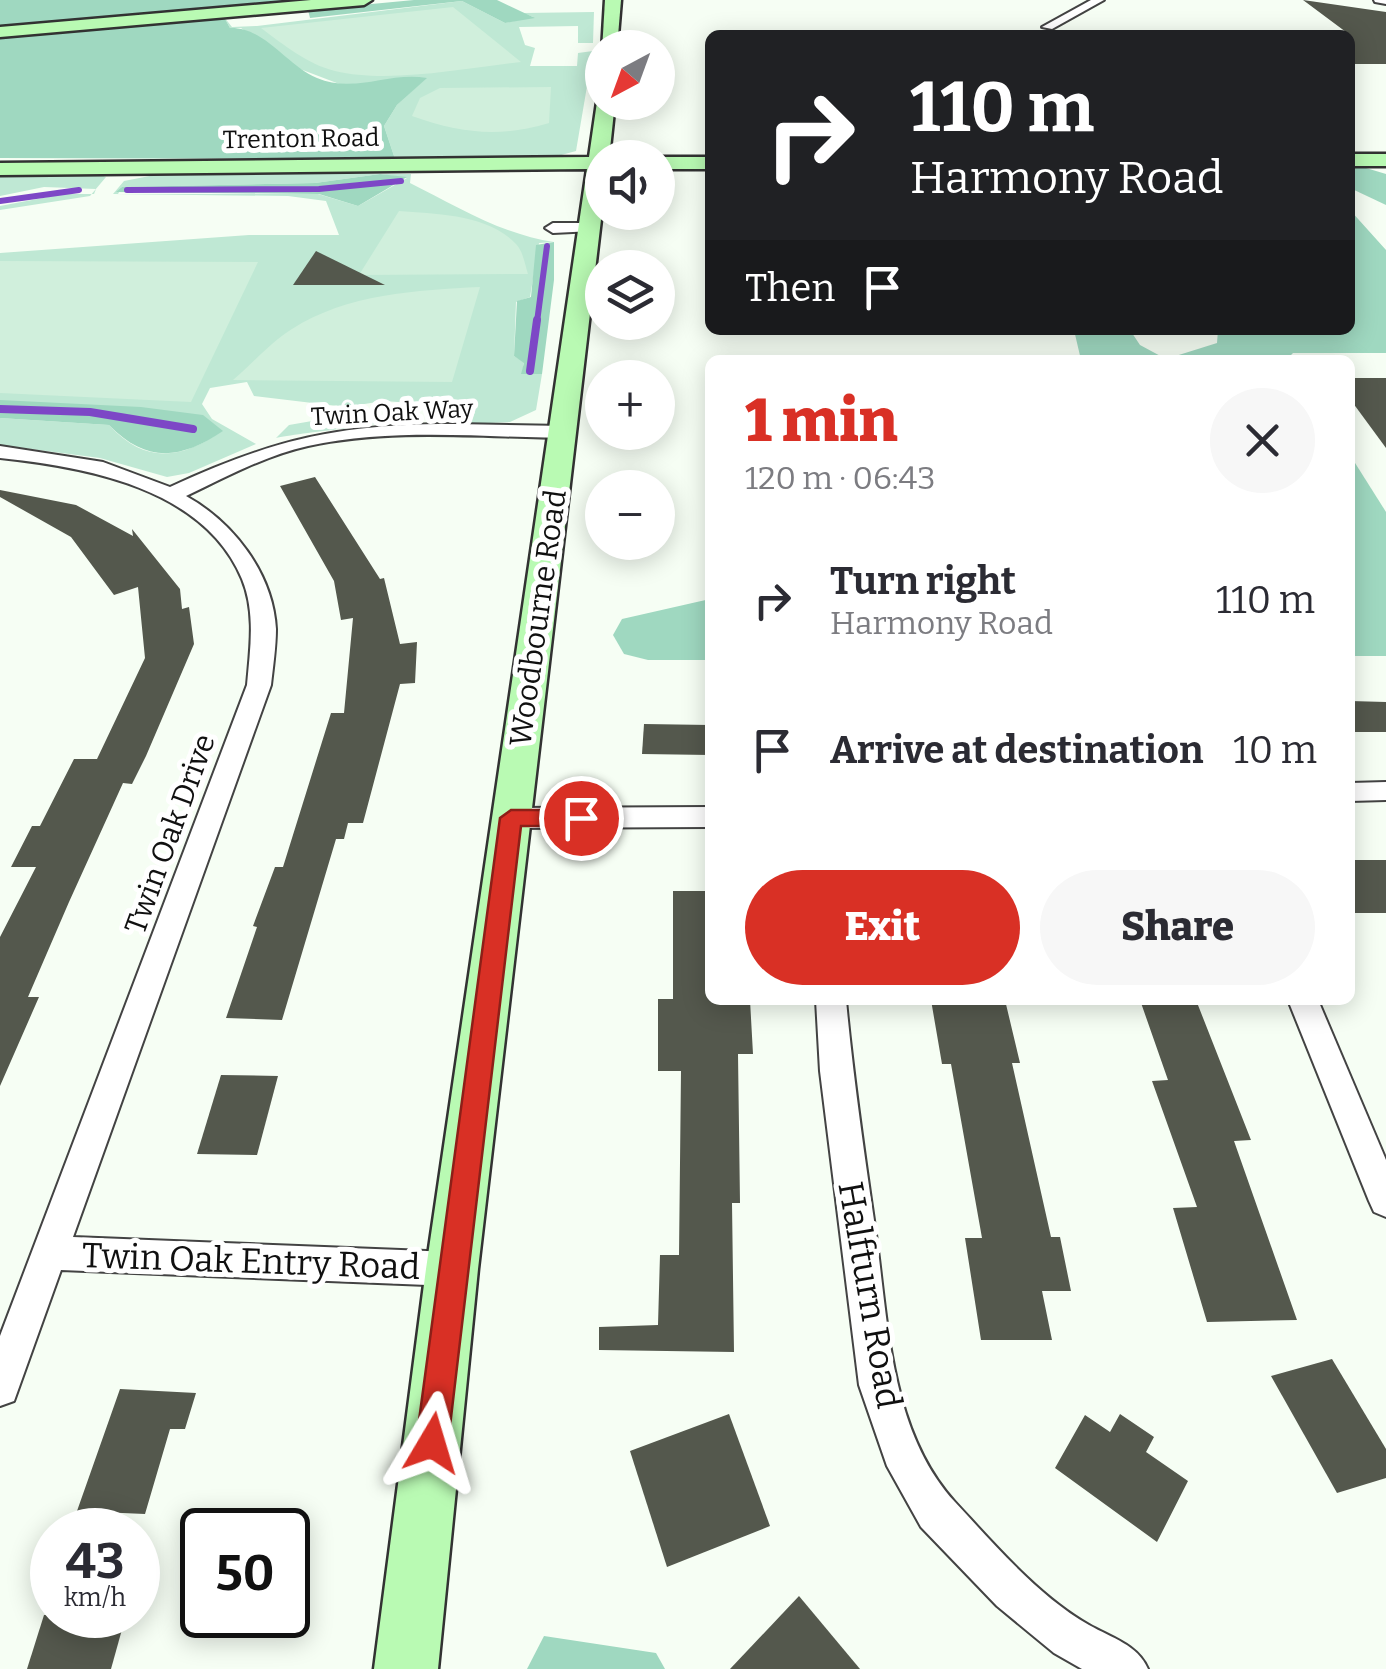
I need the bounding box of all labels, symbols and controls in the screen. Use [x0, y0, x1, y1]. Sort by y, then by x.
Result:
north arrow [585, 30, 675, 120]
map controls [585, 30, 675, 560]
text: 110 m [910, 66, 1094, 150]
icon: right [745, 70, 875, 200]
street label: Trenton Road [222, 123, 380, 155]
button: sound [585, 140, 675, 230]
text: Harmony Road [910, 151, 1224, 205]
button: layers [585, 250, 675, 340]
icon: arrive [855, 260, 910, 315]
text: Then [745, 265, 835, 311]
button: + [585, 360, 675, 450]
text: 1 min [745, 385, 898, 457]
button: close [1210, 388, 1315, 493]
street label: Twin Oak Way [310, 394, 475, 432]
text: 120 m · 06:43 [745, 459, 935, 497]
button: − [585, 470, 675, 560]
street label: Woodbourne Road [502, 487, 574, 749]
text: Turn right [830, 558, 1016, 604]
icon: right [745, 573, 800, 628]
text: 110 m [1216, 577, 1315, 623]
text: Harmony Road [830, 604, 1053, 642]
icon: arrive [745, 723, 800, 778]
text: Arrive at destination [830, 727, 1203, 773]
text: 10 m [1233, 727, 1317, 773]
street label: Twin Oak Drive [117, 729, 223, 939]
pin [539, 776, 624, 861]
icon: arrive [554, 791, 609, 846]
button: Exit [745, 870, 1020, 985]
button: Share [1040, 870, 1315, 985]
street label: Halfturn Road [829, 1178, 911, 1412]
street label: Twin Oak Entry Road [81, 1234, 421, 1288]
position arrow [380, 1391, 484, 1495]
speed limit sign: 50 [180, 1508, 310, 1638]
text: 43 [65, 1531, 125, 1591]
text: km/h [64, 1583, 126, 1613]

